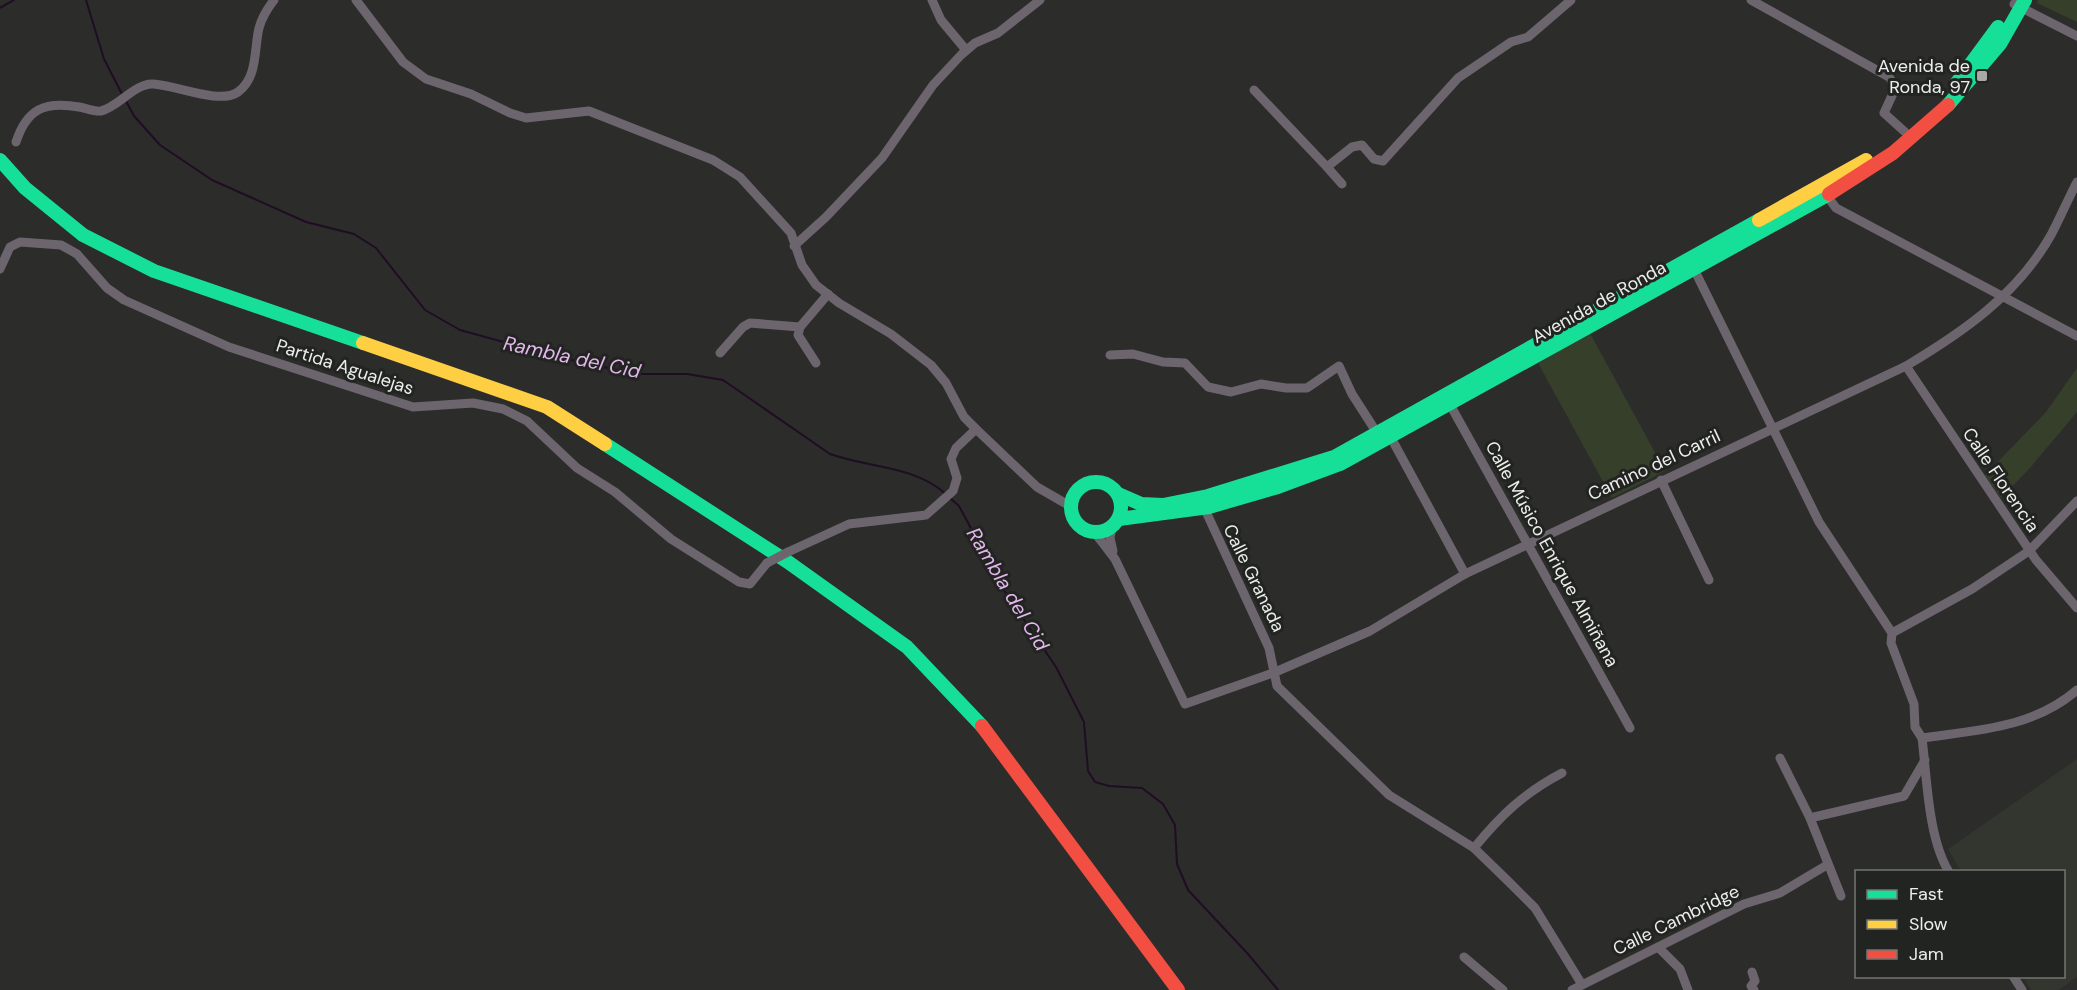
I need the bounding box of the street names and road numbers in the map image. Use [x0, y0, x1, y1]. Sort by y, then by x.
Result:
street label: Avenida de Ronda [1528, 255, 1670, 349]
street label: Partida Agualejas [273, 333, 417, 401]
street label: Calle Florencia [1957, 423, 2045, 537]
street label: Camino del Carril [1584, 424, 1724, 506]
street label: Calle Músico Enrique Almiñana [1480, 437, 1624, 671]
street label: Calle Granada [1218, 520, 1290, 636]
street label: Calle Cambridge [1609, 879, 1743, 961]

